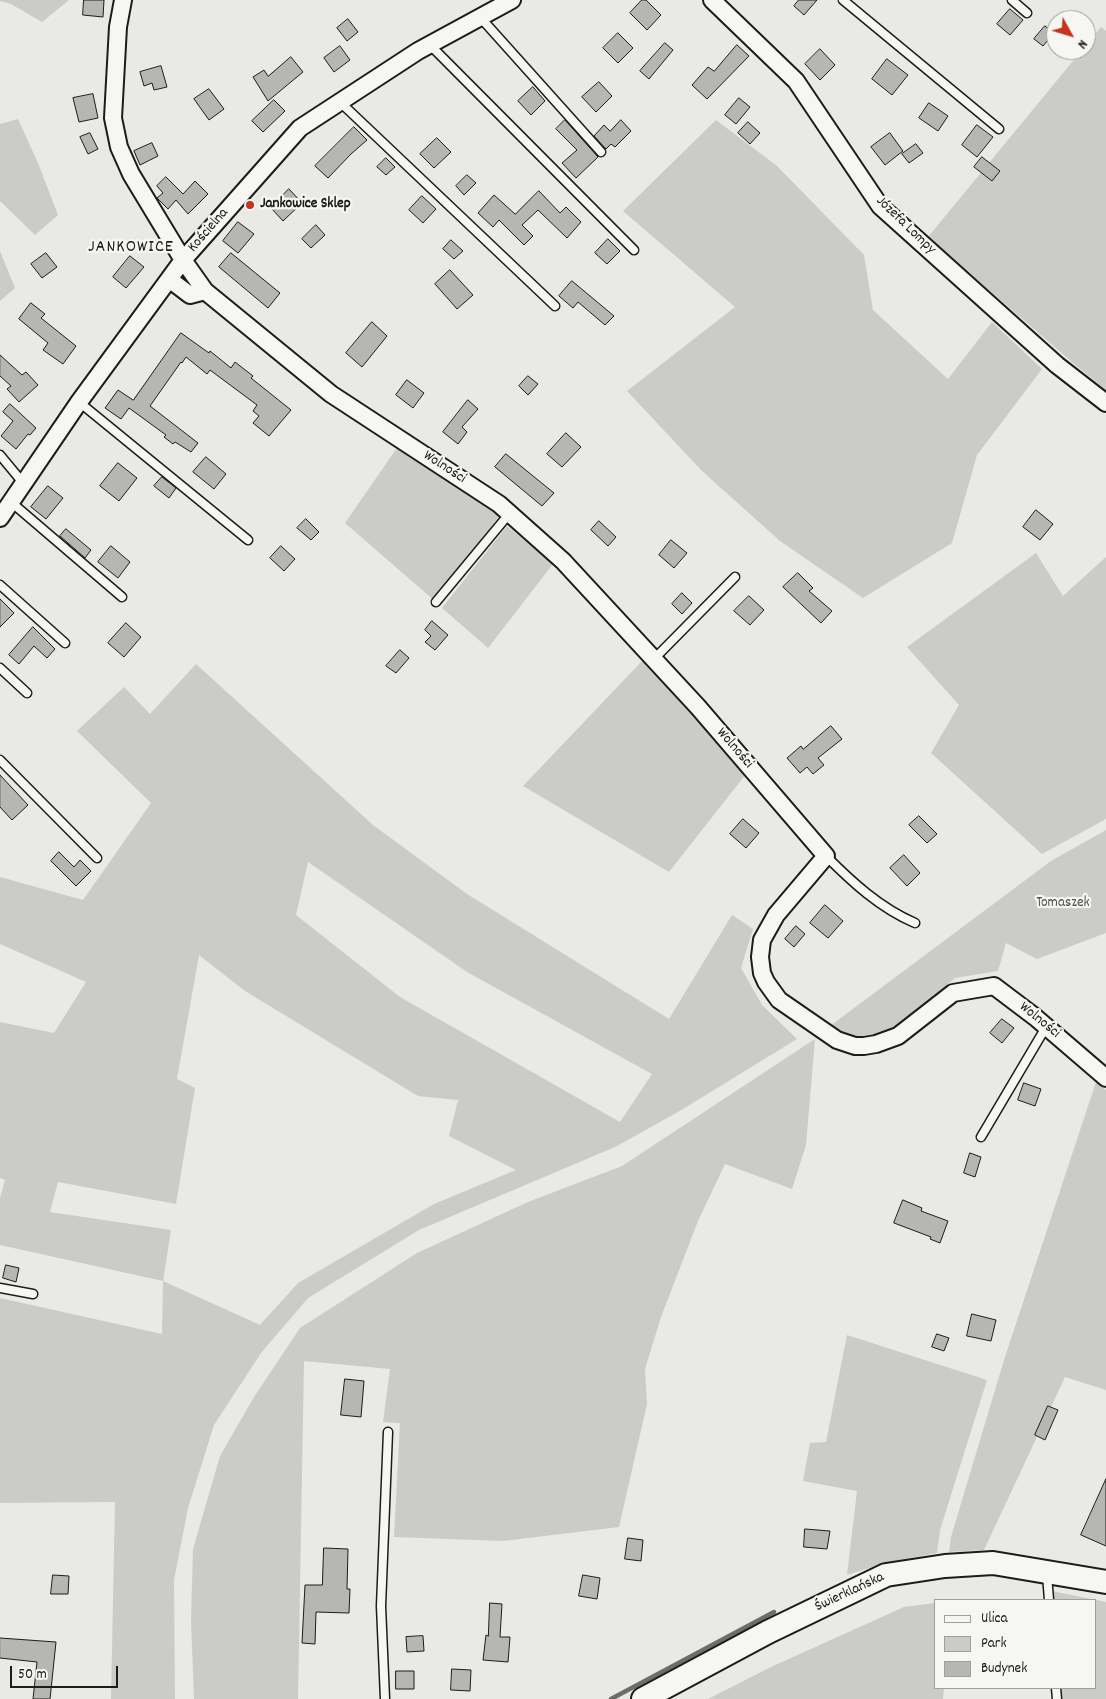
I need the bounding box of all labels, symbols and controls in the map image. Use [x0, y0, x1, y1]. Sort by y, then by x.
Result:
north arrow [1046, 10, 1096, 60]
text: N [1072, 35, 1092, 53]
street label: Józefa Lompy [871, 193, 939, 259]
place label: Jankowice Sklep [260, 196, 351, 214]
marker: Jankowice Sklep [244, 199, 256, 211]
street label: Kościelna [185, 205, 233, 257]
district label: JANKOWICE [87, 238, 175, 260]
street label: Wolności [419, 447, 469, 489]
street label: Wolności [712, 725, 756, 773]
park label: Tomaszek [1036, 895, 1090, 913]
street label: Wolności [1015, 999, 1063, 1043]
street label: Świerklańska [813, 1569, 887, 1617]
legend [934, 1599, 1096, 1689]
text: Ulica [981, 1608, 1008, 1630]
text: Park [981, 1633, 1007, 1655]
scale bar [12, 1656, 120, 1688]
text: Budynek [981, 1658, 1027, 1680]
text: 50 m [18, 1664, 47, 1686]

